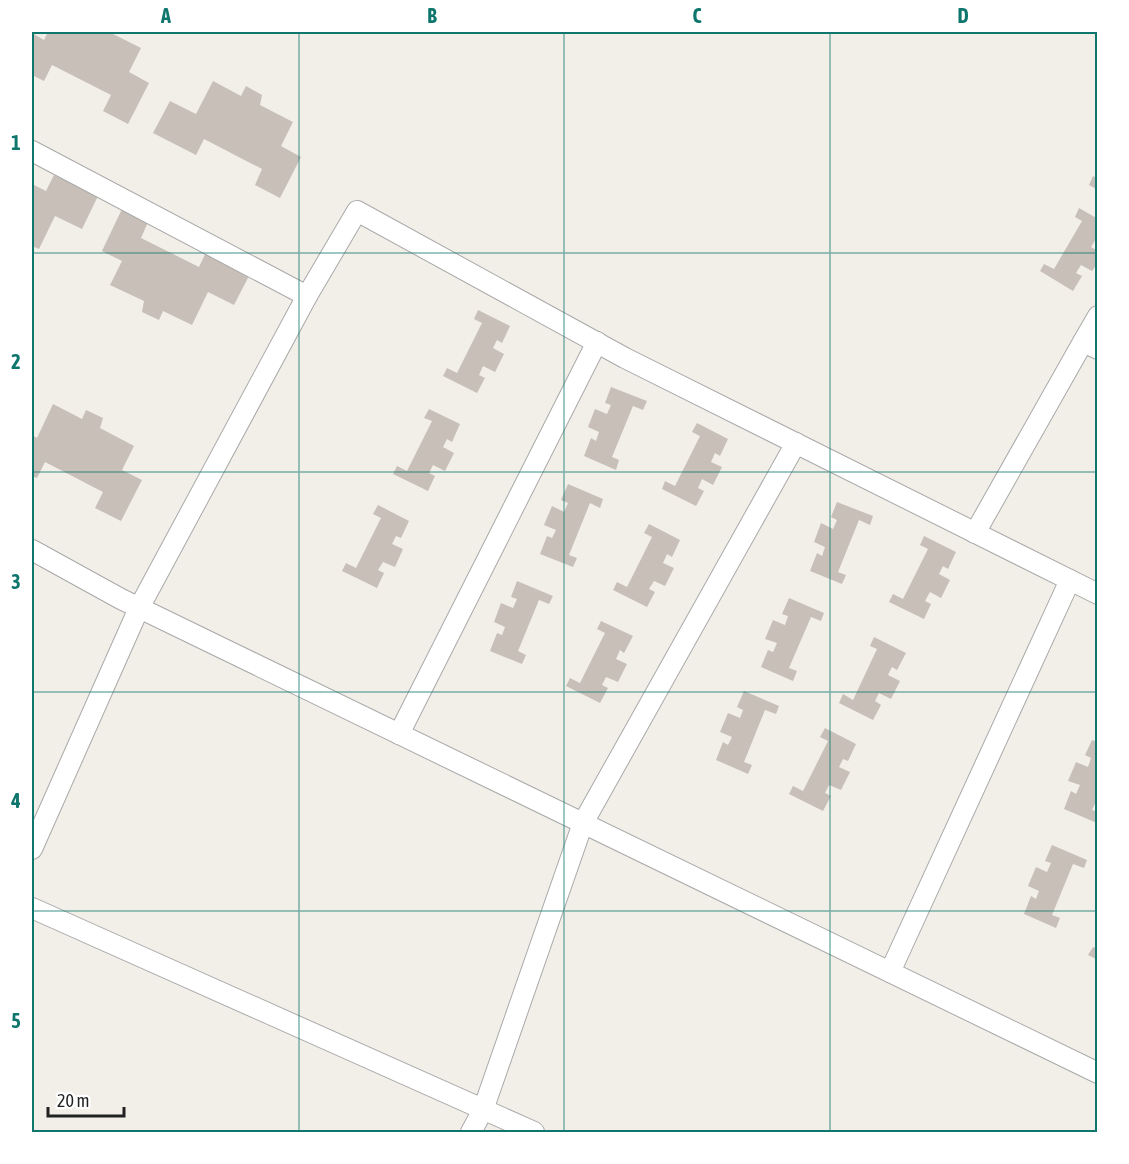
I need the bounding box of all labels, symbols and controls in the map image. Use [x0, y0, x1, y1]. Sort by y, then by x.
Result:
text: A [160, 4, 171, 27]
text: B [427, 4, 437, 27]
text: C [693, 4, 702, 27]
text: D [957, 4, 969, 27]
text: 1 [11, 131, 21, 154]
text: 2 [11, 350, 21, 373]
text: 3 [11, 570, 21, 593]
text: 4 [10, 789, 21, 812]
text: 5 [11, 1009, 21, 1032]
scale bar [48, 1080, 124, 1118]
text: 20 m [57, 1090, 89, 1111]

